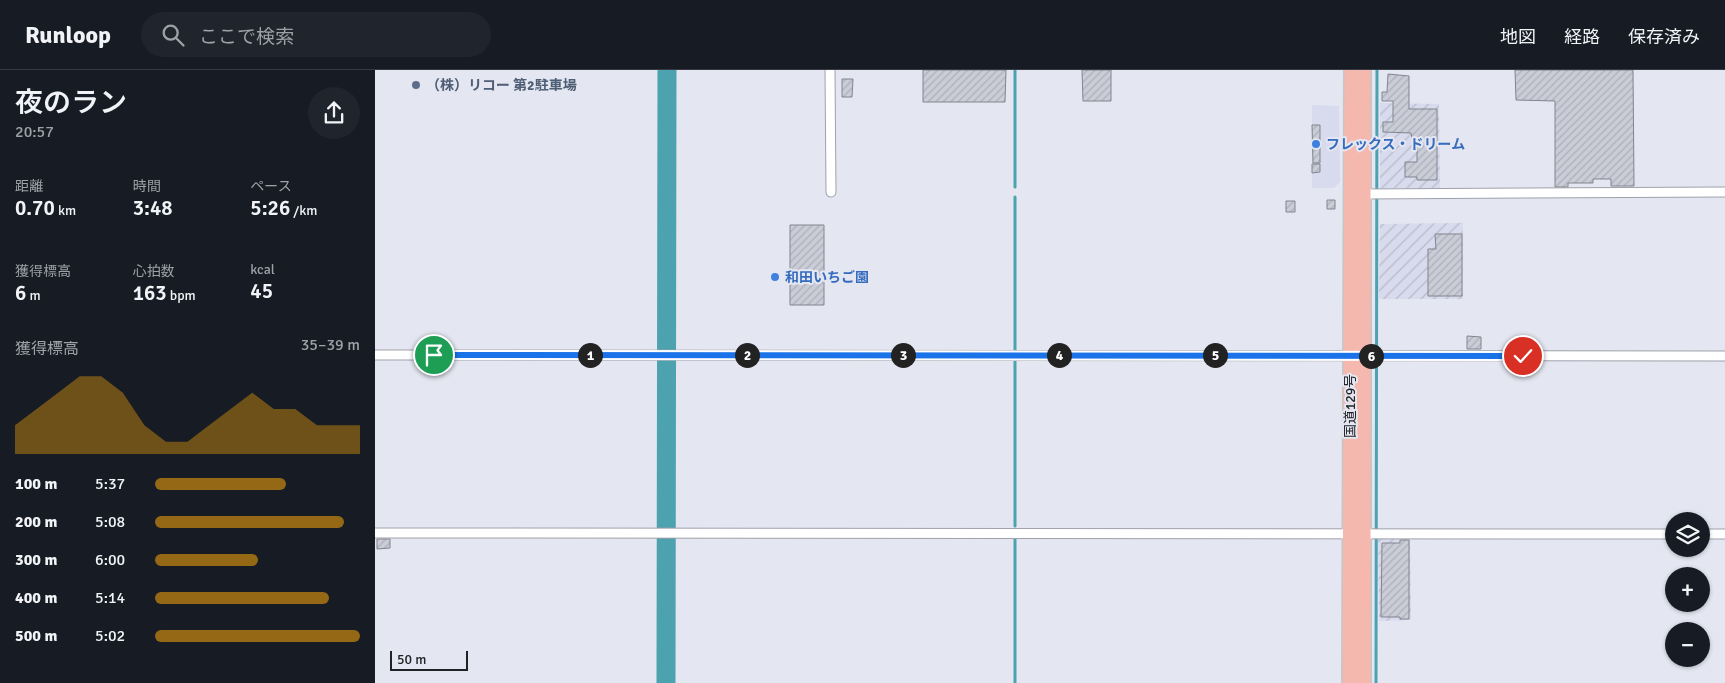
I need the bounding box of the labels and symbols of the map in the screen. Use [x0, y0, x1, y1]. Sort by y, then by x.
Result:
place label: （株）リコー 第2駐車場 [426, 77, 577, 94]
marker: （株）リコー 第2駐車場 [410, 79, 422, 91]
place label: フレックス・ドリーム [1326, 136, 1465, 153]
marker: フレックス・ドリーム [1310, 138, 1322, 150]
place label: 和田いちご園 [785, 269, 869, 286]
marker: 和田いちご園 [769, 271, 781, 283]
pin [413, 334, 455, 376]
pin [1502, 335, 1544, 377]
pin: 1 [577, 342, 603, 368]
pin: 2 [735, 342, 759, 368]
pin: 3 [891, 342, 915, 368]
pin: 4 [1047, 342, 1071, 368]
pin: 5 [1203, 342, 1227, 368]
pin: 6 [1359, 344, 1383, 368]
street label: 国道129号 [1342, 374, 1359, 438]
scale bar [390, 648, 467, 671]

